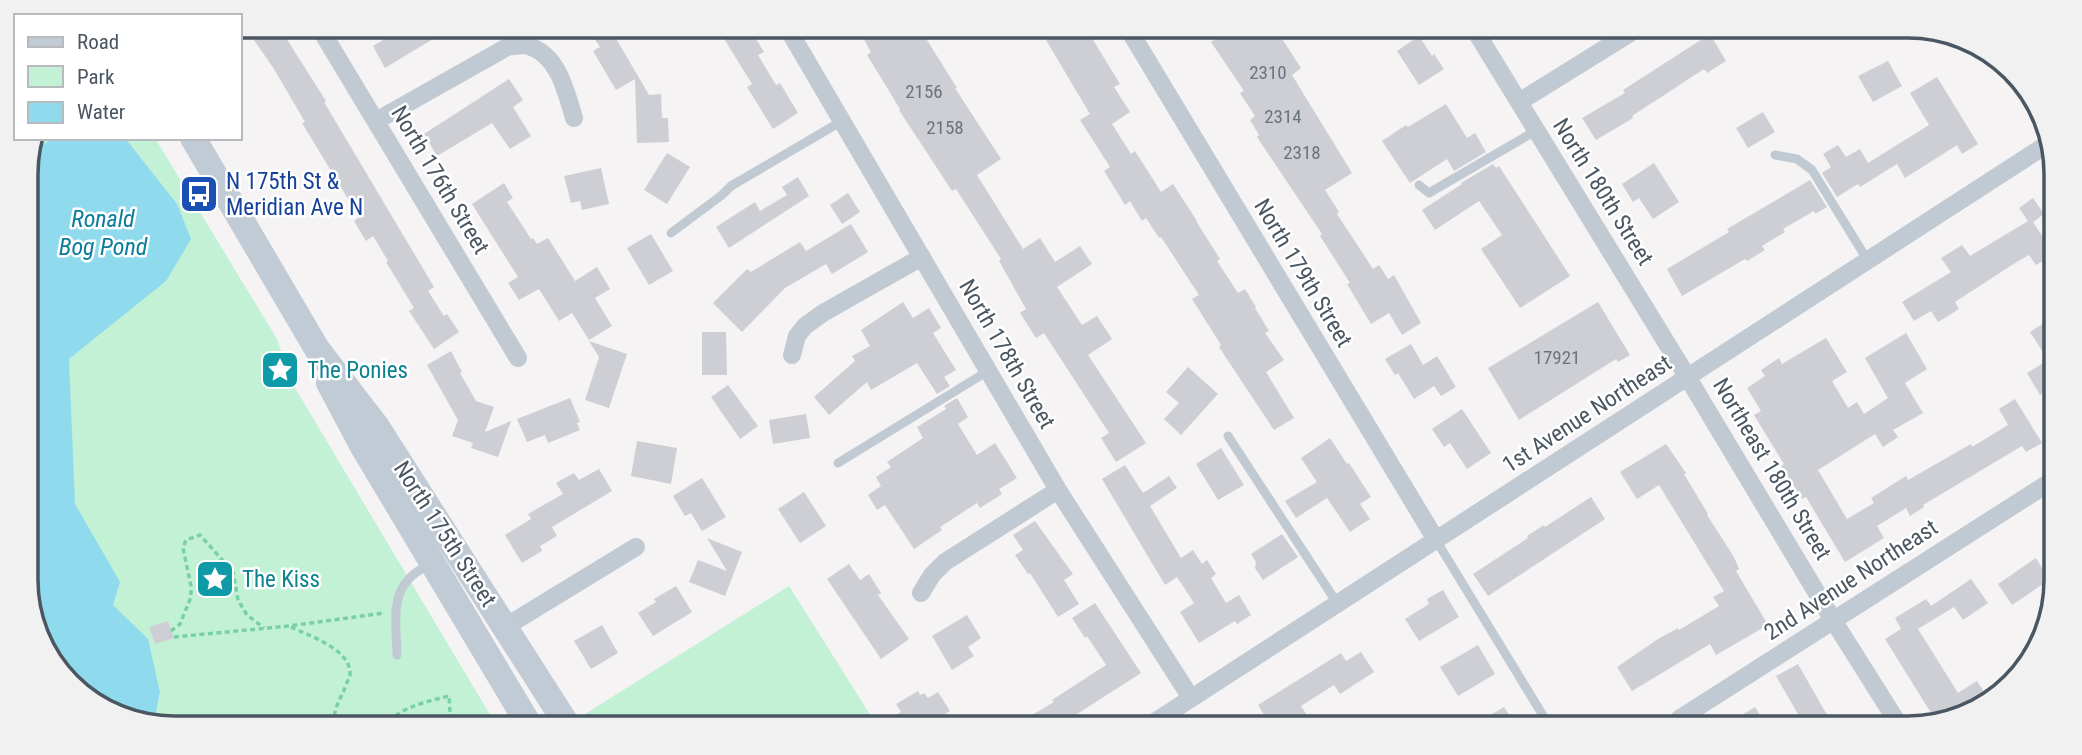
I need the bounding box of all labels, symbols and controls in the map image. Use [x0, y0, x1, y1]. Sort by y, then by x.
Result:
legend [14, 14, 242, 140]
text: Road [77, 30, 119, 54]
house number: 2310 [1249, 61, 1287, 84]
text: Park [77, 65, 115, 89]
house number: 2156 [905, 80, 943, 103]
text: Water [77, 100, 125, 124]
street label: North 176th Street [385, 101, 495, 259]
house number: 2314 [1264, 105, 1302, 128]
street label: North 180th Street [1547, 114, 1659, 270]
house number: 2158 [926, 116, 964, 139]
house number: 2318 [1283, 141, 1321, 164]
place label: N 175th St & Meridian Ave N [226, 168, 363, 221]
bus stop icon: N 175th St & Meridian Ave N [178, 173, 220, 215]
street label: North 179th Street [1248, 194, 1358, 352]
water label: Ronald Bog Pond [59, 205, 148, 261]
street label: North 178th Street [953, 275, 1061, 433]
house number: 17921 [1534, 346, 1580, 369]
place icon: The Ponies [259, 349, 301, 391]
street label: 1st Avenue Northeast [1498, 349, 1676, 479]
place label: The Ponies [307, 357, 408, 384]
street label: Northeast 180th Street [1707, 373, 1837, 565]
street label: North 175th Street [388, 456, 502, 612]
street label: 2nd Avenue Northeast [1759, 514, 1943, 646]
place icon: The Kiss [194, 558, 236, 600]
place label: The Kiss [242, 566, 320, 593]

